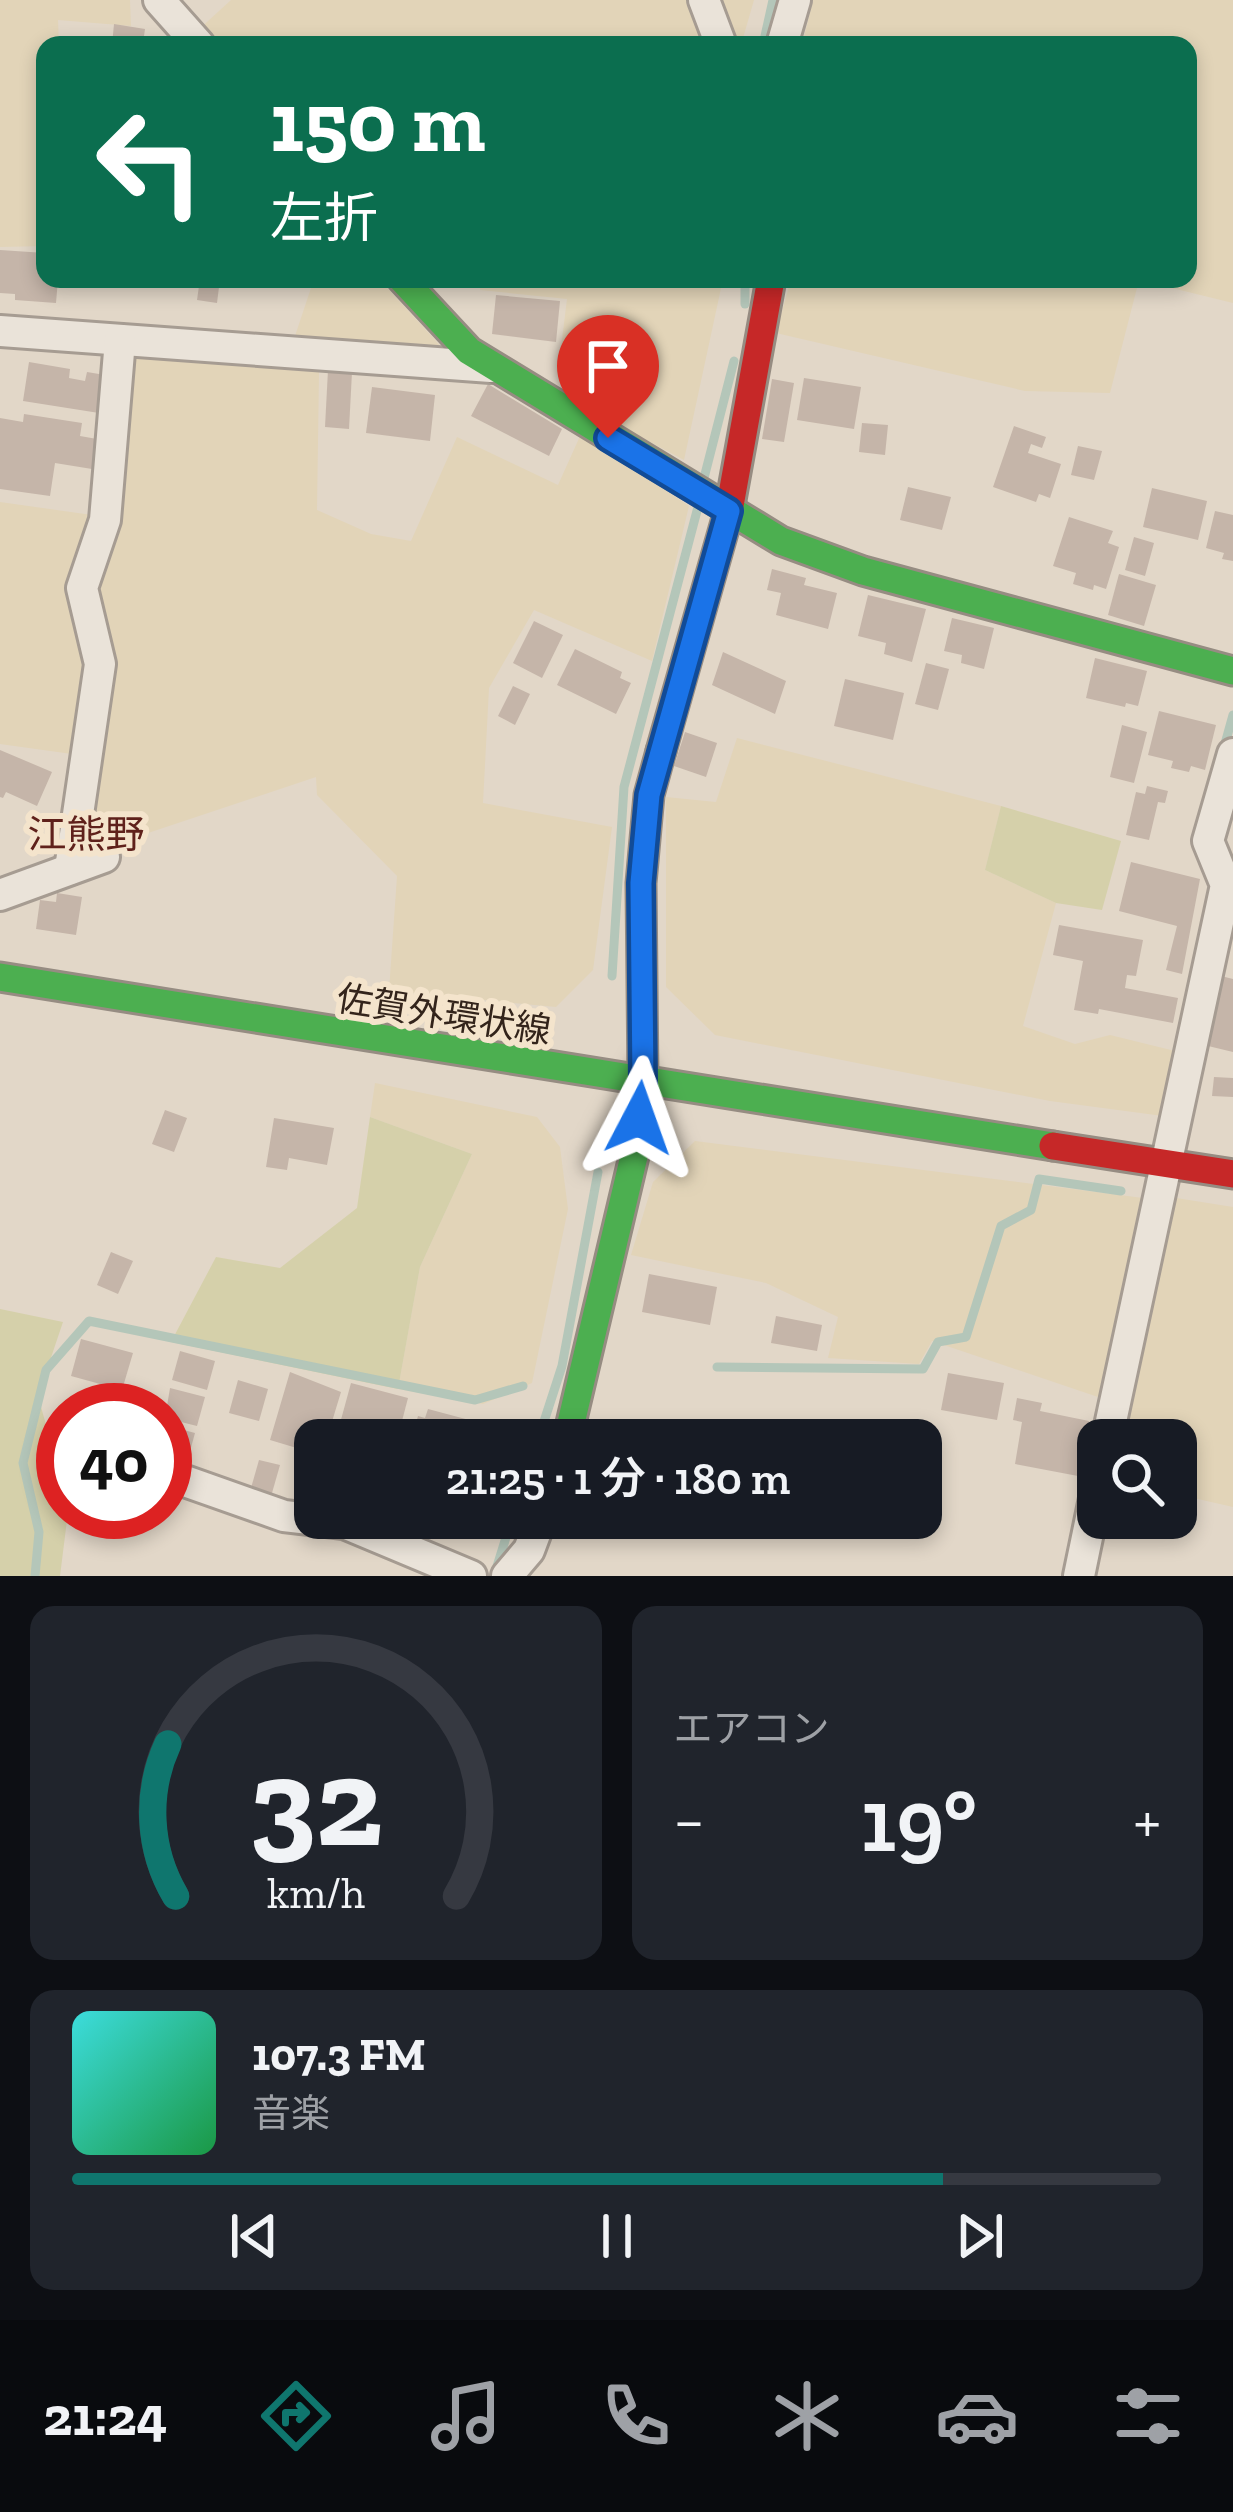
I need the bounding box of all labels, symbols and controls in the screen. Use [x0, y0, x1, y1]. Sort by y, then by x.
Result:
text: 150 m [270, 72, 485, 173]
icon: left [72, 84, 228, 240]
text: 左折 [270, 186, 378, 251]
pin [557, 315, 659, 438]
icon: arrive [575, 333, 641, 399]
district label: 江熊野 [27, 811, 145, 858]
street label: 佐賀外環状線 [334, 976, 554, 1053]
position arrow [576, 1055, 702, 1181]
speed limit sign: 40 [36, 1383, 192, 1539]
map controls [1077, 1419, 1197, 1539]
button: search [1077, 1419, 1197, 1539]
text: 21:25 · 1 分 · 180 m [446, 1452, 790, 1506]
text: エアコン [674, 1705, 830, 1752]
text: 32 [249, 1727, 383, 1877]
text: 19° [860, 1766, 977, 1874]
text: − [674, 1781, 704, 1860]
text: + [1133, 1781, 1161, 1860]
text: km/h [267, 1868, 365, 1919]
text: 107.3 FM [252, 2028, 425, 2082]
text: 音楽 [252, 2090, 330, 2137]
icon: previous [221, 2203, 287, 2269]
icon: pause [584, 2203, 650, 2269]
icon: next [947, 2203, 1013, 2269]
icon: directions [254, 2374, 338, 2458]
icon: music [424, 2374, 508, 2458]
icon: phone [594, 2374, 678, 2458]
icon: climate [765, 2374, 849, 2458]
icon: car [935, 2374, 1019, 2458]
icon: filters [1106, 2374, 1190, 2458]
text: 21:24 [43, 2384, 167, 2449]

